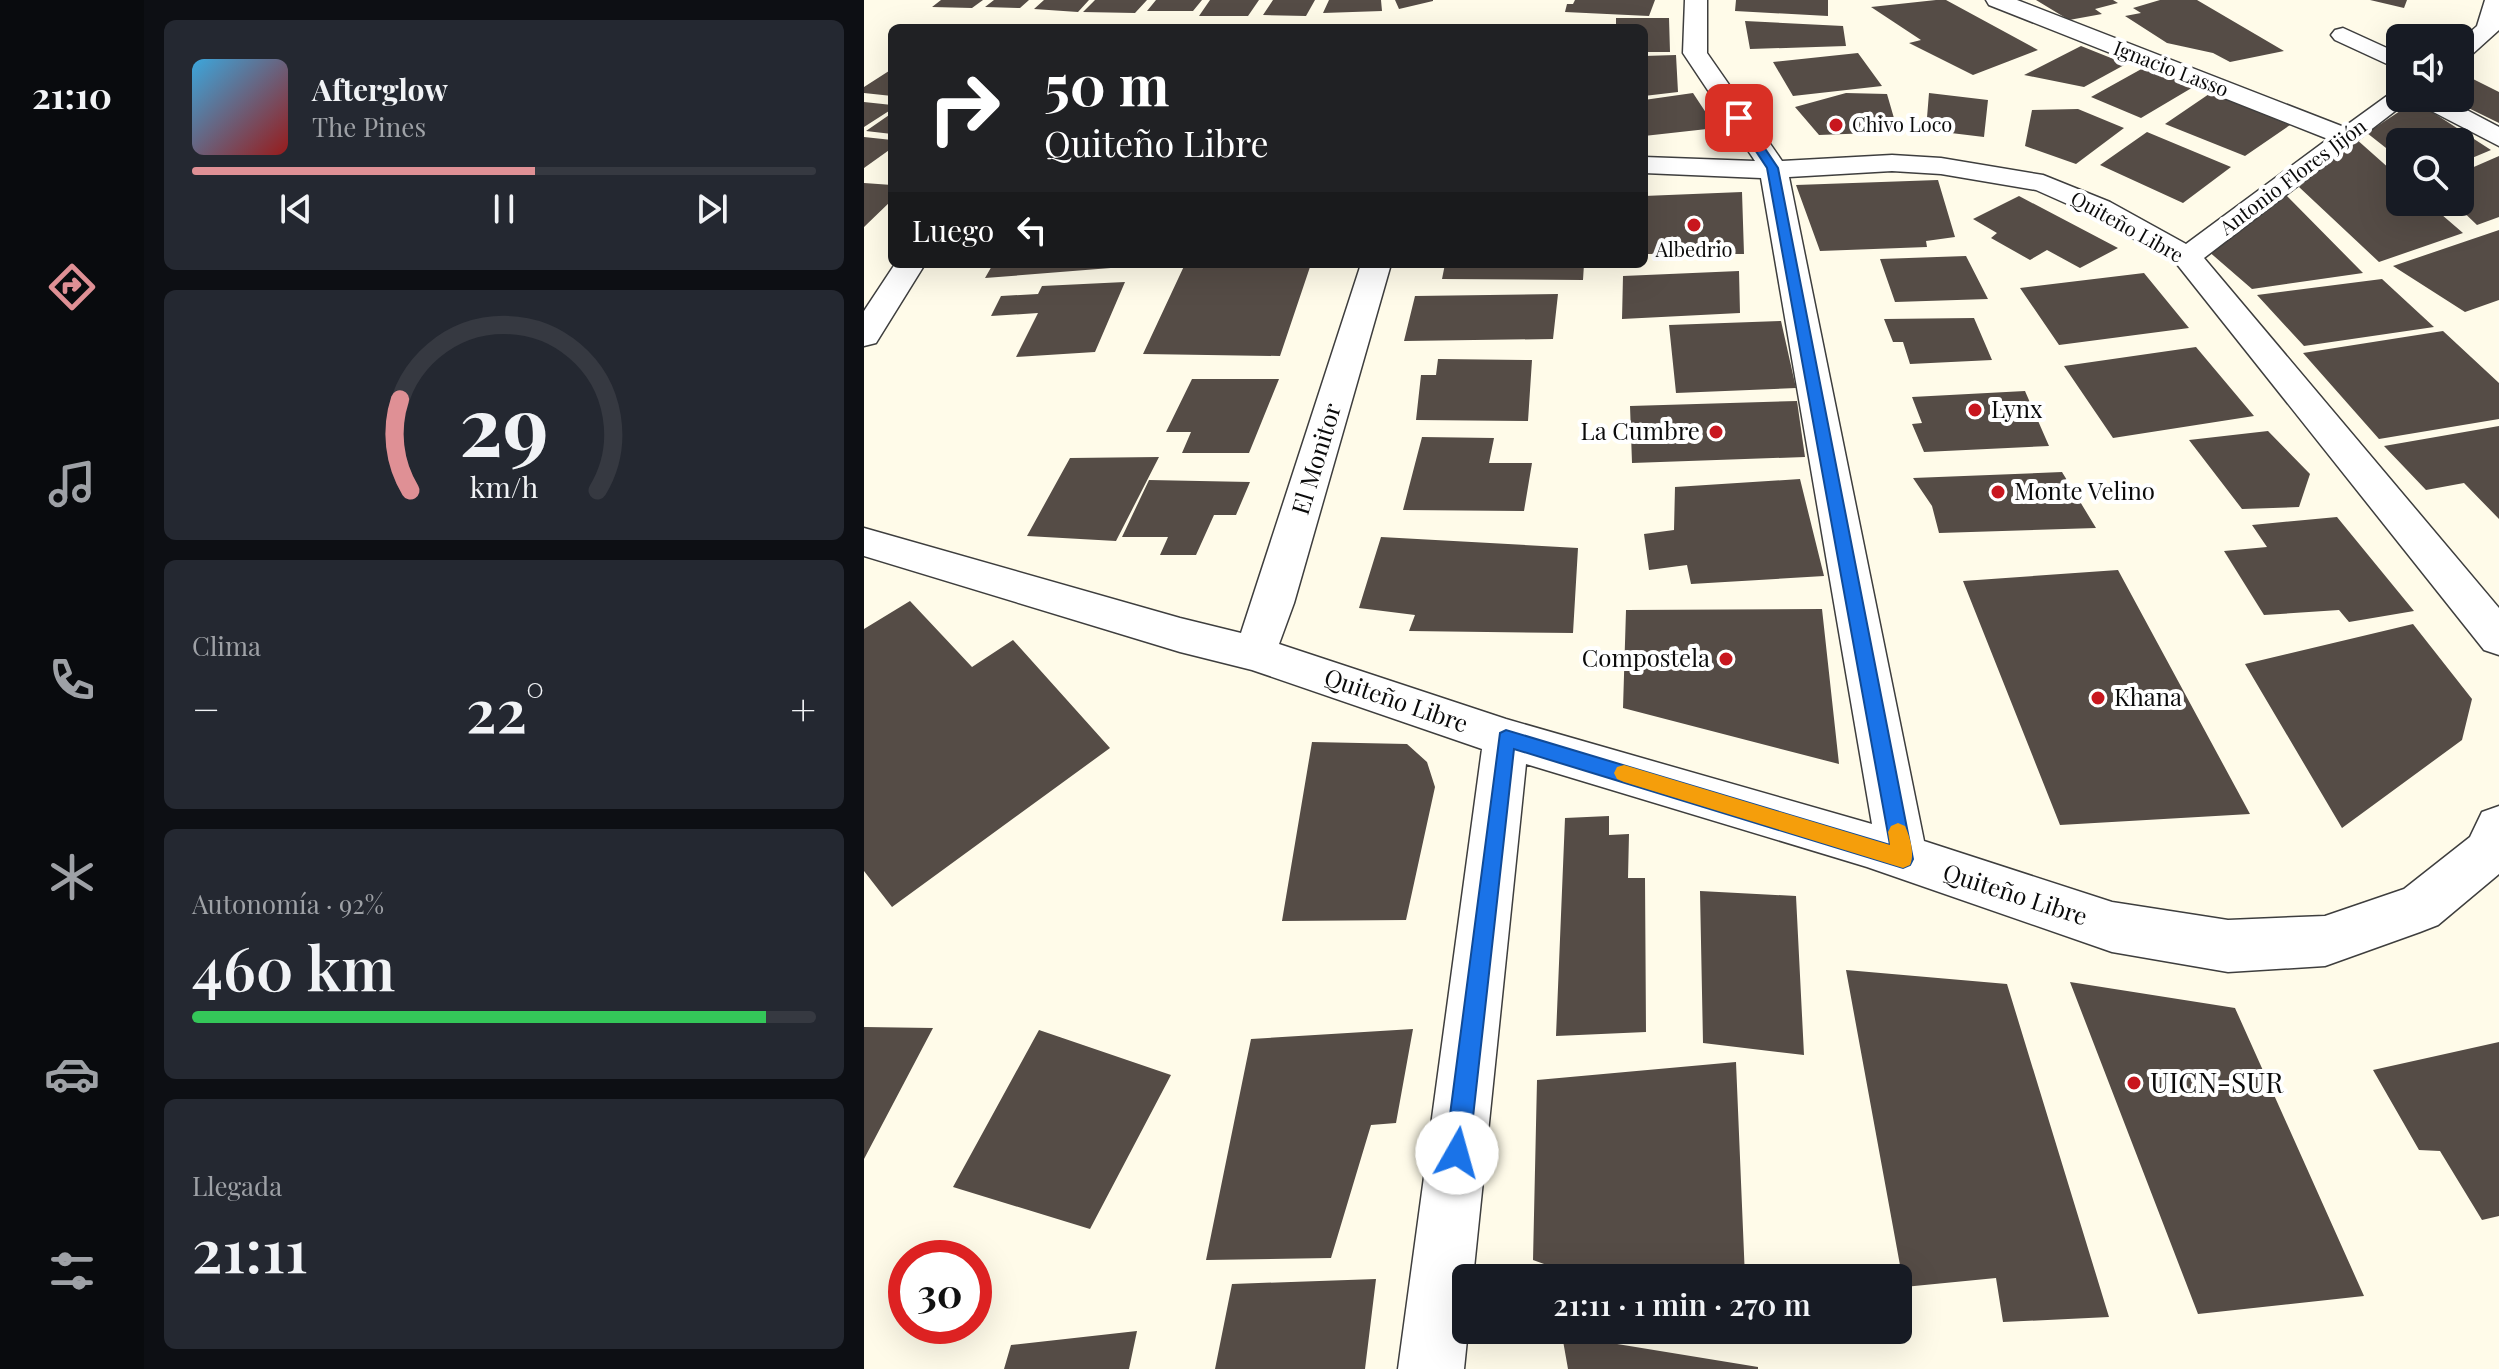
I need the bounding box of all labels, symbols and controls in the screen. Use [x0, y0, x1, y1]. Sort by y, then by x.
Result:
map controls [2386, 24, 2474, 216]
button: sound [2386, 24, 2474, 112]
street label: Ignacio Lasso [2110, 33, 2233, 102]
text: 50 m [1044, 46, 1170, 121]
icon: right [912, 56, 1016, 160]
text: Afterglow [312, 69, 448, 109]
text: 21:10 [32, 70, 112, 118]
pin [1705, 84, 1773, 152]
icon: arrive [1717, 96, 1761, 140]
text: The Pines [312, 109, 426, 144]
place label: Chivo Loco [1852, 110, 1952, 137]
street label: Antonio Flores Jijón [2212, 112, 2371, 240]
marker: Chivo Loco [1827, 116, 1845, 134]
text: Quiteño Libre [1044, 118, 1269, 166]
button: search [2386, 128, 2474, 216]
street label: Quiteño Libre [2067, 184, 2189, 268]
icon: previous [274, 187, 318, 231]
icon: pause [482, 187, 526, 231]
icon: next [690, 187, 734, 231]
icon: left [1010, 208, 1054, 252]
text: Luego [912, 210, 994, 250]
marker: Albedrio [1685, 216, 1703, 234]
place label: Albedrio [1654, 235, 1733, 262]
icon: directions [44, 259, 100, 315]
text: 29 [459, 366, 549, 477]
place label: Lynx [1991, 392, 2043, 424]
street label: El Monitor [1283, 399, 1347, 518]
marker: Lynx [1966, 401, 1984, 419]
place label: La Cumbre [1581, 414, 1700, 446]
marker: La Cumbre [1707, 423, 1725, 441]
icon: music [44, 456, 100, 512]
text: km/h [470, 467, 538, 505]
place label: Monte Velino [2014, 474, 2155, 506]
marker: Monte Velino [1989, 483, 2007, 501]
text: Clima [192, 628, 261, 663]
place label: Compostela [1582, 641, 1710, 673]
marker: Compostela [1717, 650, 1735, 668]
icon: phone [44, 652, 100, 708]
street label: Quiteño Libre [1321, 660, 1473, 739]
text: 22° [466, 668, 545, 748]
text: − [192, 678, 220, 737]
text: + [790, 678, 816, 737]
place label: Khana [2114, 680, 2182, 712]
marker: Khana [2089, 689, 2107, 707]
icon: climate [44, 849, 100, 905]
street label: Quiteño Libre [1939, 855, 2092, 931]
text: Autonomía · 92% [192, 886, 384, 921]
text: 460 km [192, 926, 395, 1006]
icon: car [44, 1046, 100, 1102]
place label: UICN-SUR [2150, 1063, 2284, 1100]
marker: UICN-SUR [2125, 1074, 2143, 1092]
position arrow [1415, 1111, 1499, 1195]
text: Llegada [192, 1168, 282, 1203]
text: 21:11 [192, 1208, 308, 1288]
speed limit sign: 30 [888, 1240, 992, 1344]
icon: filters [44, 1243, 100, 1299]
text: 21:11 · 1 min · 270 m [1553, 1284, 1811, 1324]

